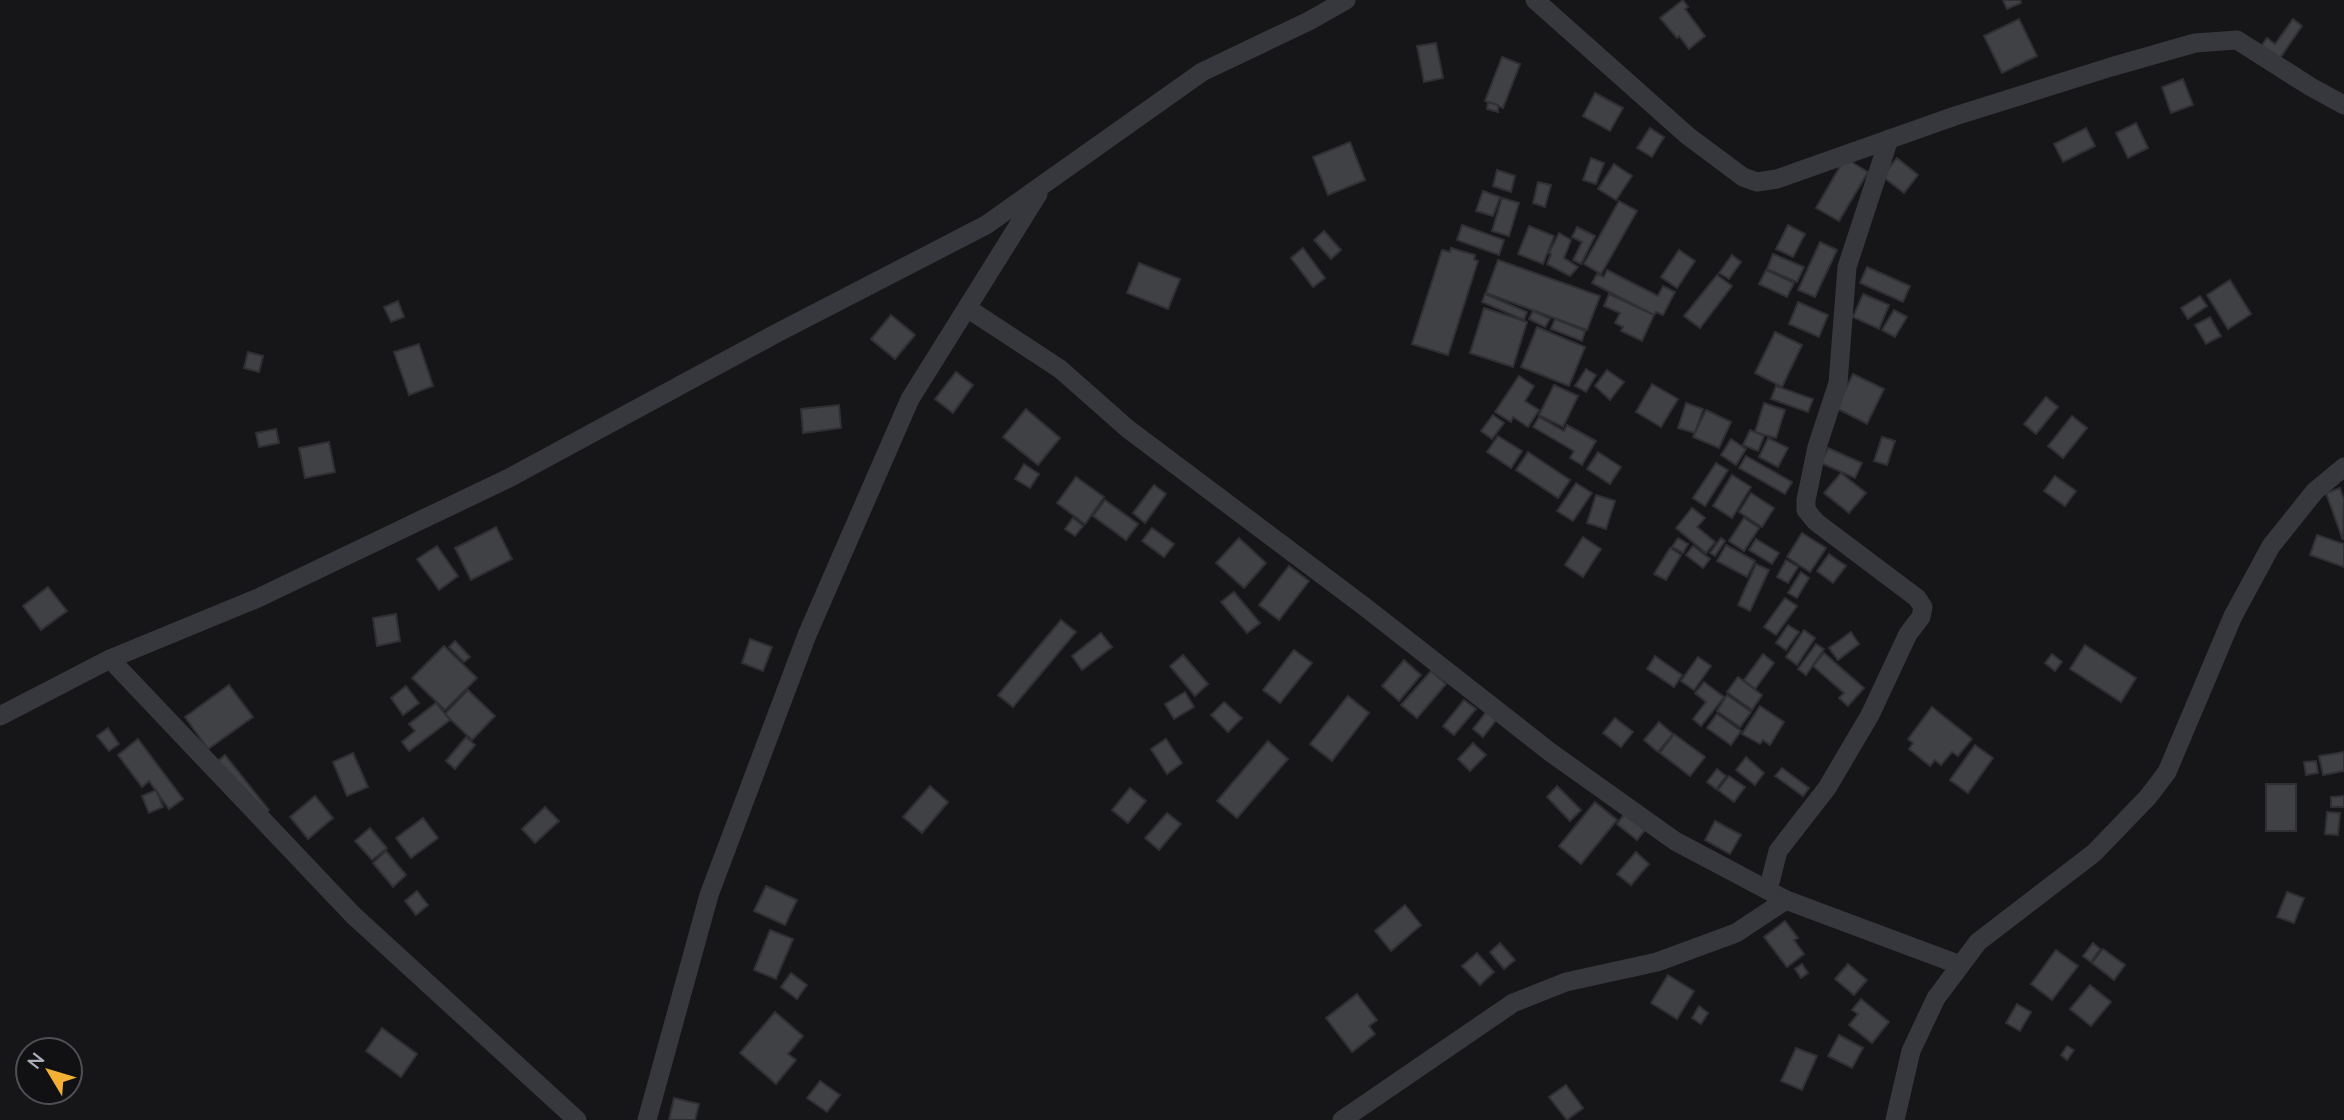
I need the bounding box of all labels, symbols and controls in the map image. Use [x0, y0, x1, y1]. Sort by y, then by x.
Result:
north arrow [14, 1036, 84, 1106]
text: N [22, 1048, 51, 1075]

